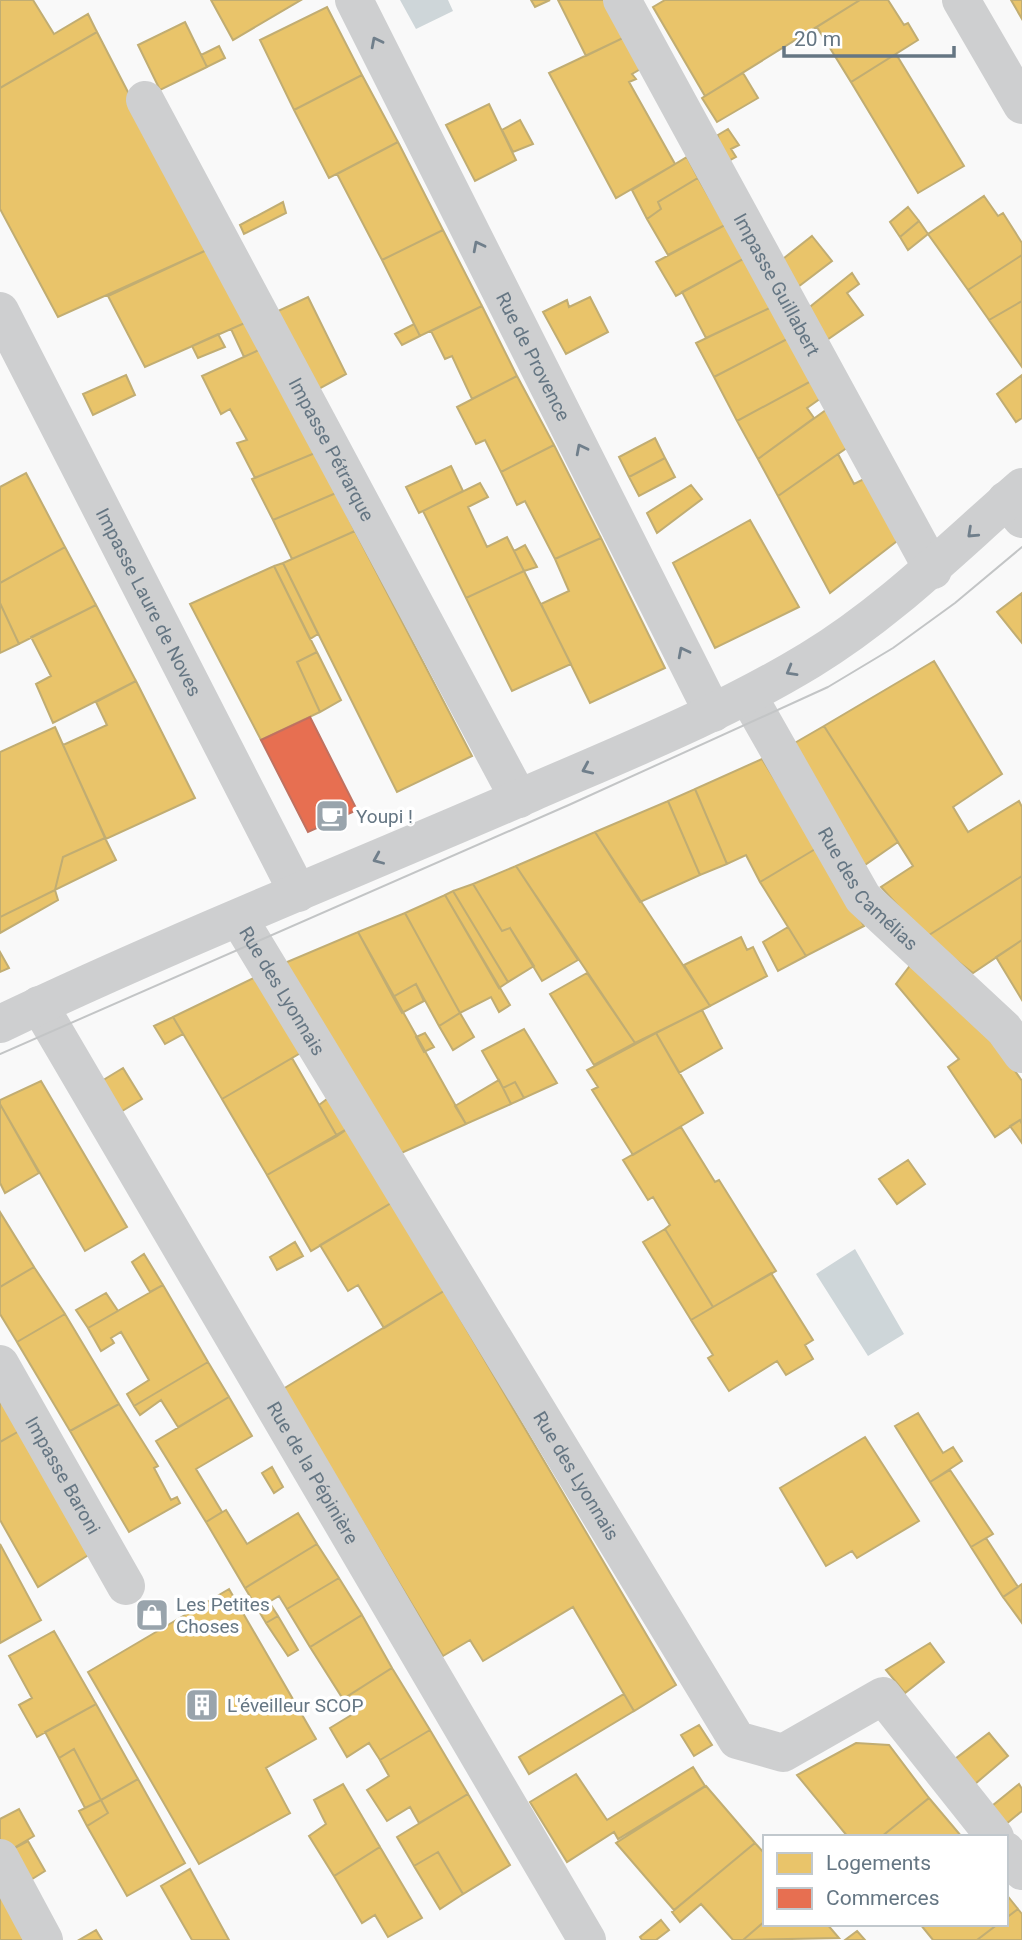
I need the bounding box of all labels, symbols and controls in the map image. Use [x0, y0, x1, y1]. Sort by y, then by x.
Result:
scale bar [784, 14, 954, 58]
text: 20 m [794, 27, 841, 51]
one-way arrow [371, 37, 385, 49]
street label: Impasse Guillabert [729, 209, 825, 360]
one-way arrow [473, 241, 487, 253]
street label: Rue de Provence [491, 288, 575, 425]
street label: Impasse Pétrarque [284, 373, 380, 525]
one-way arrow [575, 444, 589, 456]
street label: Impasse Laure de Noves [91, 504, 207, 700]
one-way arrow [967, 524, 980, 537]
one-way arrow [677, 647, 691, 659]
one-way arrow [786, 662, 799, 675]
one-way arrow [581, 761, 594, 775]
cafe icon: Youpi ! [313, 797, 351, 835]
place label: Youpi ! [356, 805, 413, 828]
street label: Rue des Camélias [813, 823, 923, 955]
one-way arrow [372, 851, 385, 865]
street label: Rue des Lyonnais [235, 922, 330, 1060]
street label: Rue de la Pépinière [262, 1397, 364, 1548]
street label: Rue des Lyonnais [529, 1407, 625, 1544]
street label: Impasse Baroni [21, 1412, 106, 1538]
place label: Les Petites Choses [176, 1593, 270, 1638]
shop icon: Les Petites Choses [133, 1596, 171, 1634]
building icon: L'éveilleur SCOP [183, 1686, 221, 1724]
place label: L'éveilleur SCOP [227, 1694, 363, 1717]
legend [763, 1835, 1008, 1926]
text: Logements [826, 1851, 931, 1875]
text: Commerces [826, 1886, 940, 1910]

